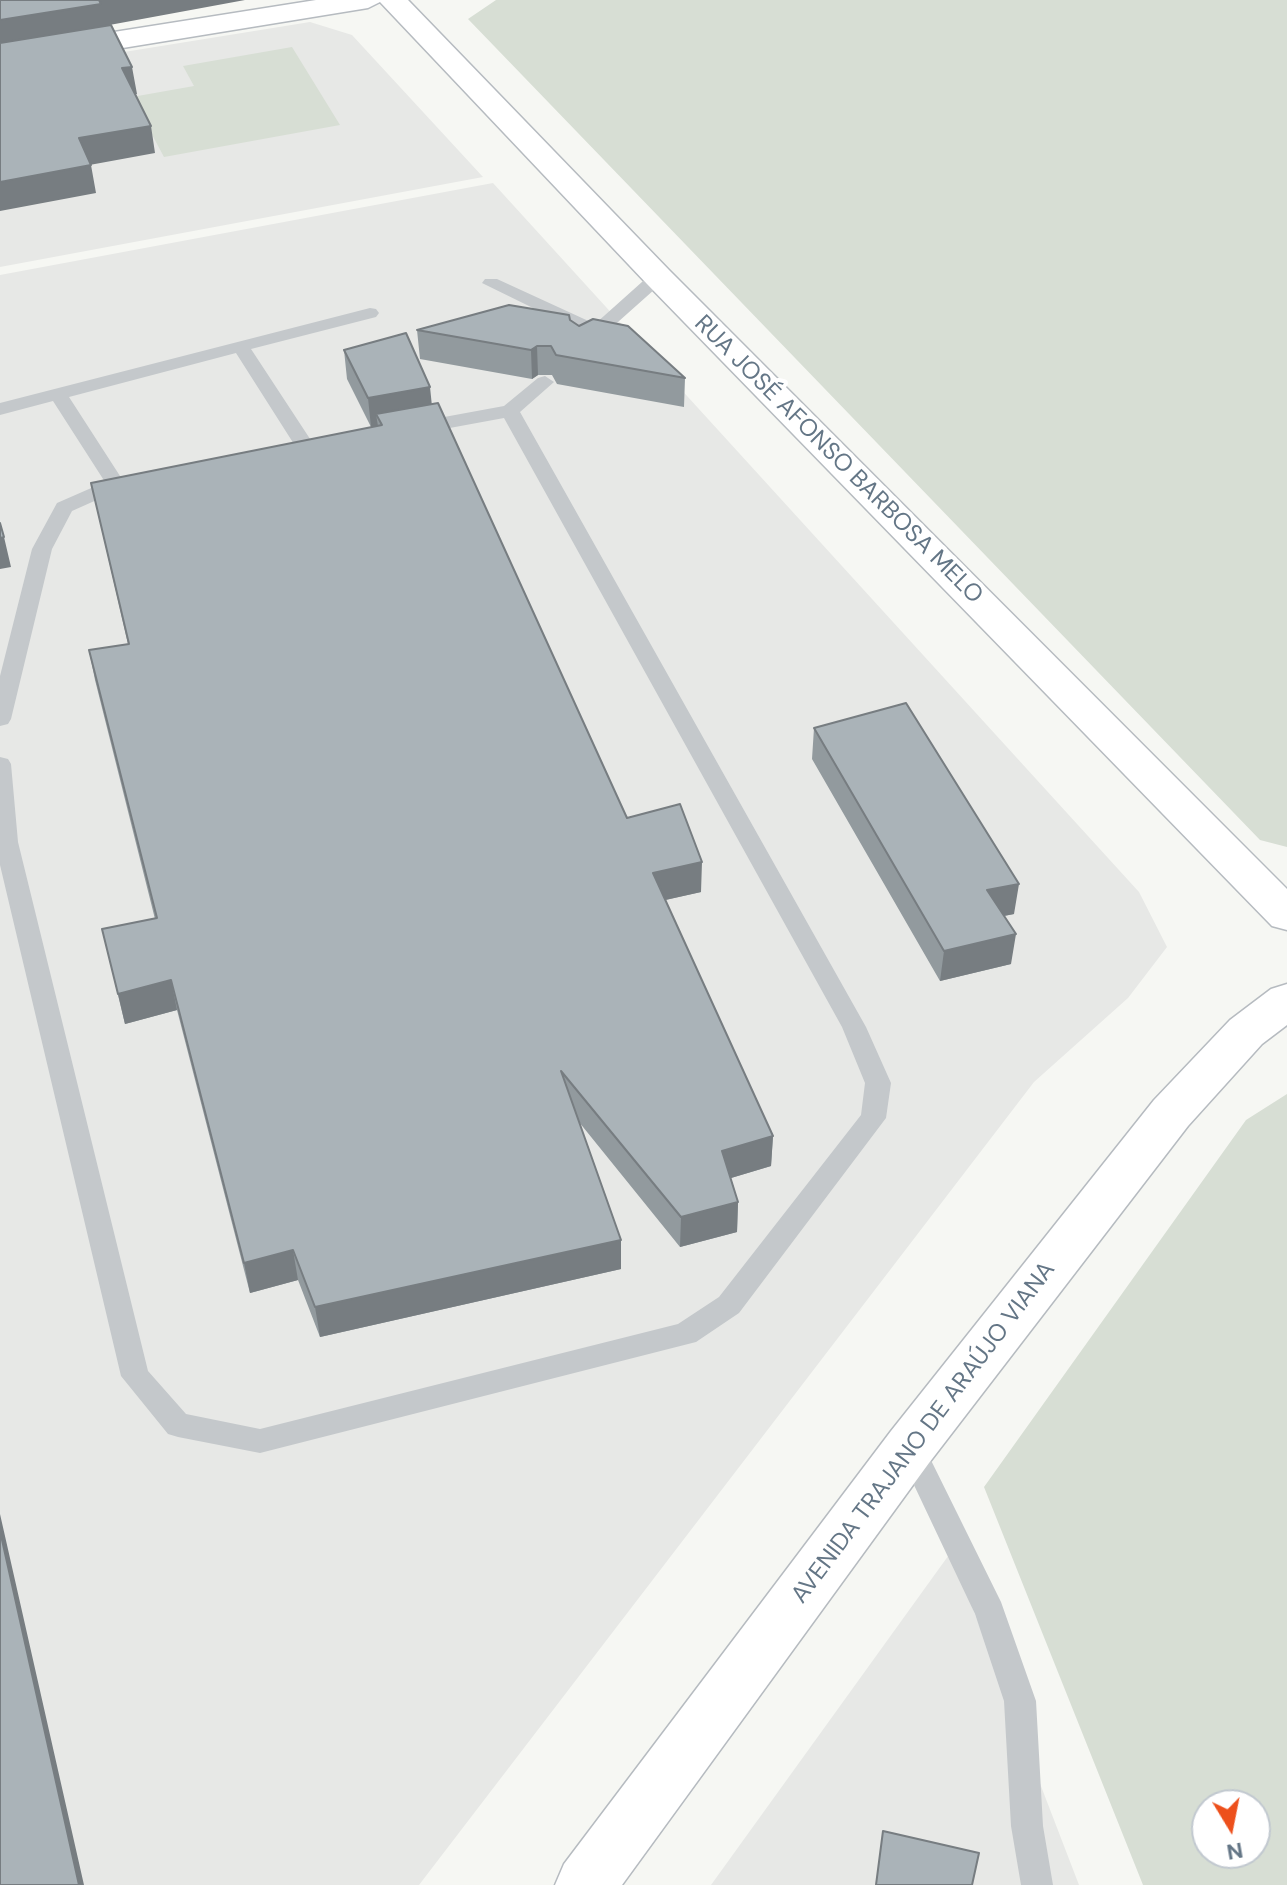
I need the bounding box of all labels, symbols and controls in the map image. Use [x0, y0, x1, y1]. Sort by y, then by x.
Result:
street label: RUA JOSÉ AFONSO BARBOSA MELO [688, 310, 988, 610]
street label: AVENIDA TRAJANO DE ARAÚJO VIANA [786, 1257, 1062, 1609]
north arrow [1191, 1789, 1271, 1869]
text: N [1224, 1835, 1245, 1867]

